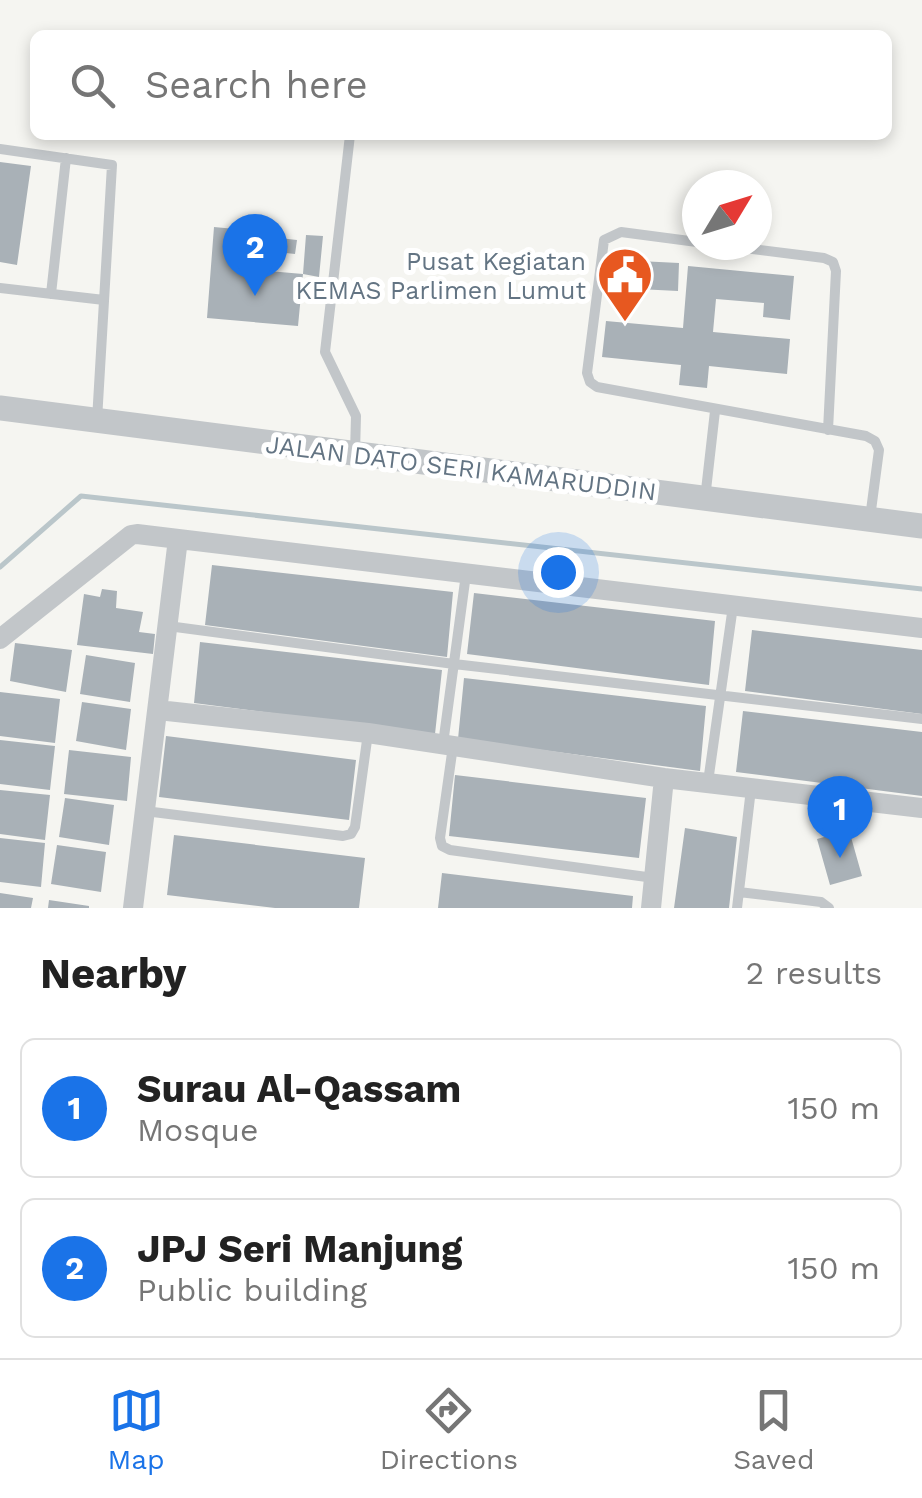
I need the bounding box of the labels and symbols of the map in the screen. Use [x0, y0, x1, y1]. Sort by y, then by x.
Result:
north arrow [682, 170, 772, 260]
pin: 2 [222, 214, 288, 296]
public building icon: Pusat Kegiatan KEMAS Parlimen Lumut [595, 245, 655, 324]
place label: Pusat Kegiatan KEMAS Parlimen Lumut [295, 247, 587, 305]
street label: JALAN DATO SERI KAMARUDDIN [264, 430, 658, 506]
your location [533, 547, 584, 598]
pin: 1 [808, 776, 872, 858]

